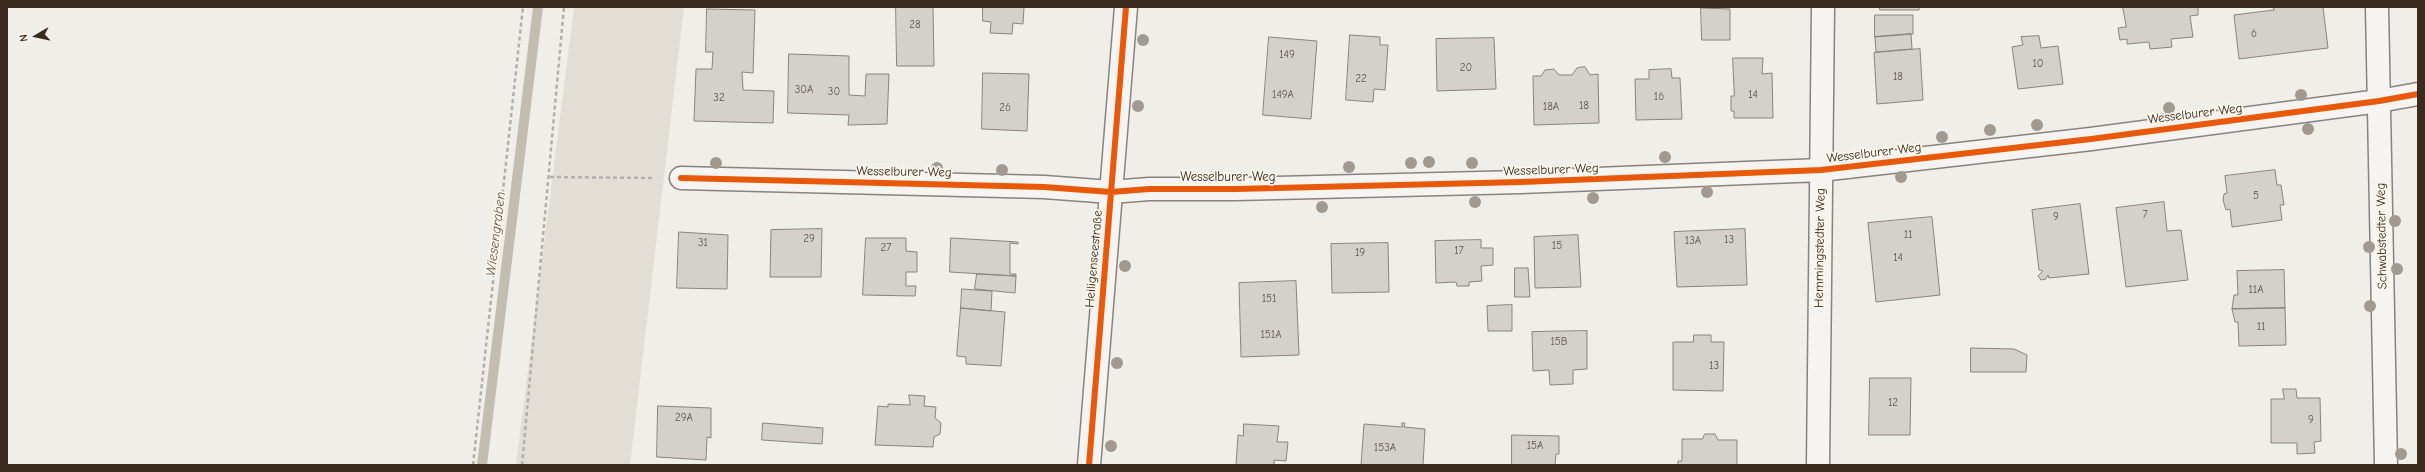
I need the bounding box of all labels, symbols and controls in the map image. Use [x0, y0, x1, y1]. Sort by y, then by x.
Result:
north arrow [16, 16, 56, 56]
house number: 28 [909, 18, 921, 32]
house number: 6 [2251, 27, 2257, 41]
text: N [17, 33, 31, 43]
house number: 149 [1279, 48, 1295, 62]
house number: 10 [2032, 57, 2044, 71]
house number: 20 [1460, 61, 1472, 75]
house number: 18 [1893, 70, 1903, 84]
house number: 22 [1355, 72, 1367, 86]
house number: 30A [795, 83, 813, 97]
house number: 30 [828, 85, 840, 99]
house number: 149A [1272, 88, 1294, 102]
house number: 14 [1748, 88, 1758, 102]
house number: 16 [1654, 90, 1664, 104]
house number: 32 [713, 91, 725, 105]
house number: 18 [1579, 99, 1589, 113]
house number: 18A [1543, 100, 1559, 114]
street label: Wesselburer Weg [2147, 100, 2243, 128]
house number: 26 [999, 101, 1011, 115]
street label: Wesselburer Weg [1826, 139, 1922, 167]
street label: Wesselburer Weg [1503, 161, 1599, 179]
street label: Wesselburer Weg [856, 163, 952, 181]
street label: Wesselburer Weg [1180, 169, 1276, 185]
street label: Schwabstedter Weg [2373, 182, 2391, 290]
street label: Hemmingstedter Weg [1811, 188, 1829, 308]
house number: 5 [2253, 189, 2259, 203]
water label: Wiesengraben [482, 191, 510, 277]
house number: 7 [2142, 208, 2148, 222]
street label: Heiligenseestraße [1082, 210, 1106, 308]
house number: 9 [2053, 210, 2059, 224]
house number: 11 [1904, 228, 1912, 242]
house number: 29 [803, 232, 815, 246]
house number: 13 [1724, 233, 1734, 247]
house number: 13A [1685, 234, 1701, 248]
house number: 31 [698, 236, 708, 250]
house number: 15 [1552, 239, 1562, 253]
house number: 27 [881, 241, 891, 255]
house number: 17 [1454, 244, 1464, 258]
house number: 19 [1355, 246, 1365, 260]
house number: 14 [1893, 251, 1903, 265]
house number: 11A [2248, 283, 2264, 297]
house number: 151 [1262, 292, 1276, 306]
house number: 11 [2257, 320, 2265, 334]
house number: 151A [1260, 328, 1282, 342]
house number: 15B [1550, 335, 1568, 349]
house number: 13 [1709, 359, 1719, 373]
house number: 12 [1888, 396, 1898, 410]
house number: 29A [675, 411, 693, 425]
house number: 9 [2308, 413, 2314, 427]
house number: 15A [1527, 439, 1543, 453]
house number: 153A [1374, 441, 1396, 455]

